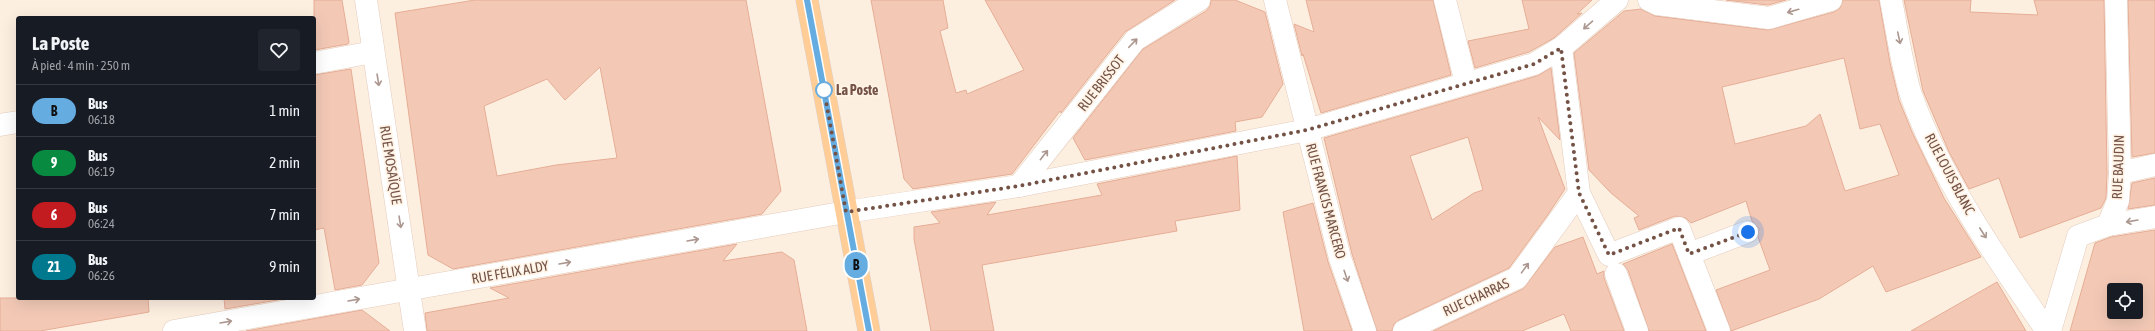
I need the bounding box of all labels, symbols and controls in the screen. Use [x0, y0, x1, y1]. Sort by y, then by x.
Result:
one-way arrow [1787, 8, 1800, 15]
one-way arrow [1582, 21, 1593, 30]
button: heart [258, 29, 300, 71]
one-way arrow [1895, 31, 1903, 44]
text: La Poste [32, 32, 89, 54]
one-way arrow [1129, 38, 1138, 48]
street label: RUE BRISSOT [1074, 52, 1128, 114]
text: À pied · 4 min · 250 m [32, 58, 130, 73]
one-way arrow [374, 73, 382, 86]
marker: La Poste [815, 81, 833, 99]
place label: La Poste [836, 82, 878, 98]
text: Bus [88, 95, 108, 112]
text: 1 min [269, 102, 300, 119]
text: B [51, 103, 57, 119]
text: 06:18 [88, 112, 115, 127]
street label: RUE MOSAÏQUE [377, 125, 405, 205]
street label: RUE LOUIS BLANC [1922, 131, 1978, 218]
street label: RUE BAUDIN [2109, 134, 2127, 200]
street label: RUE FRANCIS MARCERO [1303, 141, 1349, 261]
text: Bus [88, 147, 108, 164]
one-way arrow [1039, 150, 1048, 161]
text: 2 min [269, 154, 300, 171]
text: 9 [51, 155, 57, 171]
text: 06:19 [88, 164, 115, 179]
text: Bus [88, 199, 108, 216]
text: 7 min [269, 206, 300, 223]
text: 6 [51, 207, 57, 223]
text: 06:24 [88, 216, 115, 231]
one-way arrow [396, 216, 404, 229]
one-way arrow [2126, 217, 2139, 225]
your location [1738, 222, 1758, 242]
one-way arrow [1979, 227, 1987, 238]
one-way arrow [686, 235, 699, 243]
text: Bus [88, 251, 108, 268]
line badge: B [843, 252, 869, 278]
street label: RUE FÉLIX ALDY [470, 257, 550, 287]
text: B [853, 257, 859, 273]
text: 9 min [269, 258, 300, 275]
one-way arrow [558, 258, 571, 266]
text: 21 [47, 259, 61, 275]
one-way arrow [1520, 263, 1529, 274]
text: 06:26 [88, 268, 115, 283]
one-way arrow [1343, 269, 1351, 281]
street label: RUE CHARRAS [1440, 275, 1512, 319]
map controls [2107, 283, 2143, 319]
button: locate [2107, 283, 2143, 319]
one-way arrow [347, 296, 360, 304]
one-way arrow [219, 318, 232, 326]

